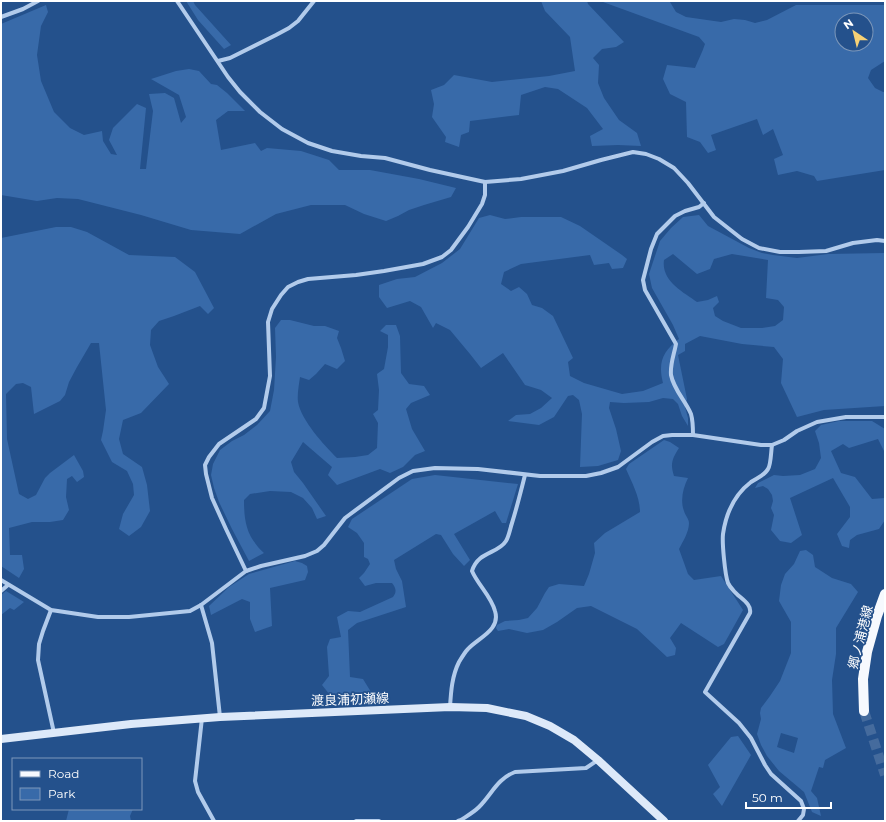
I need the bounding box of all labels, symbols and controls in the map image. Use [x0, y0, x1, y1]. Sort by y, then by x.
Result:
north arrow [834, 12, 874, 52]
text: N [841, 16, 856, 32]
street label: 郷ノ浦港線 [844, 604, 876, 670]
street label: 渡良浦初瀬線 [311, 690, 389, 708]
legend [12, 758, 142, 810]
text: Road [48, 766, 79, 781]
scale bar [746, 784, 831, 810]
text: Park [48, 786, 76, 801]
text: 50 m [752, 790, 783, 805]

